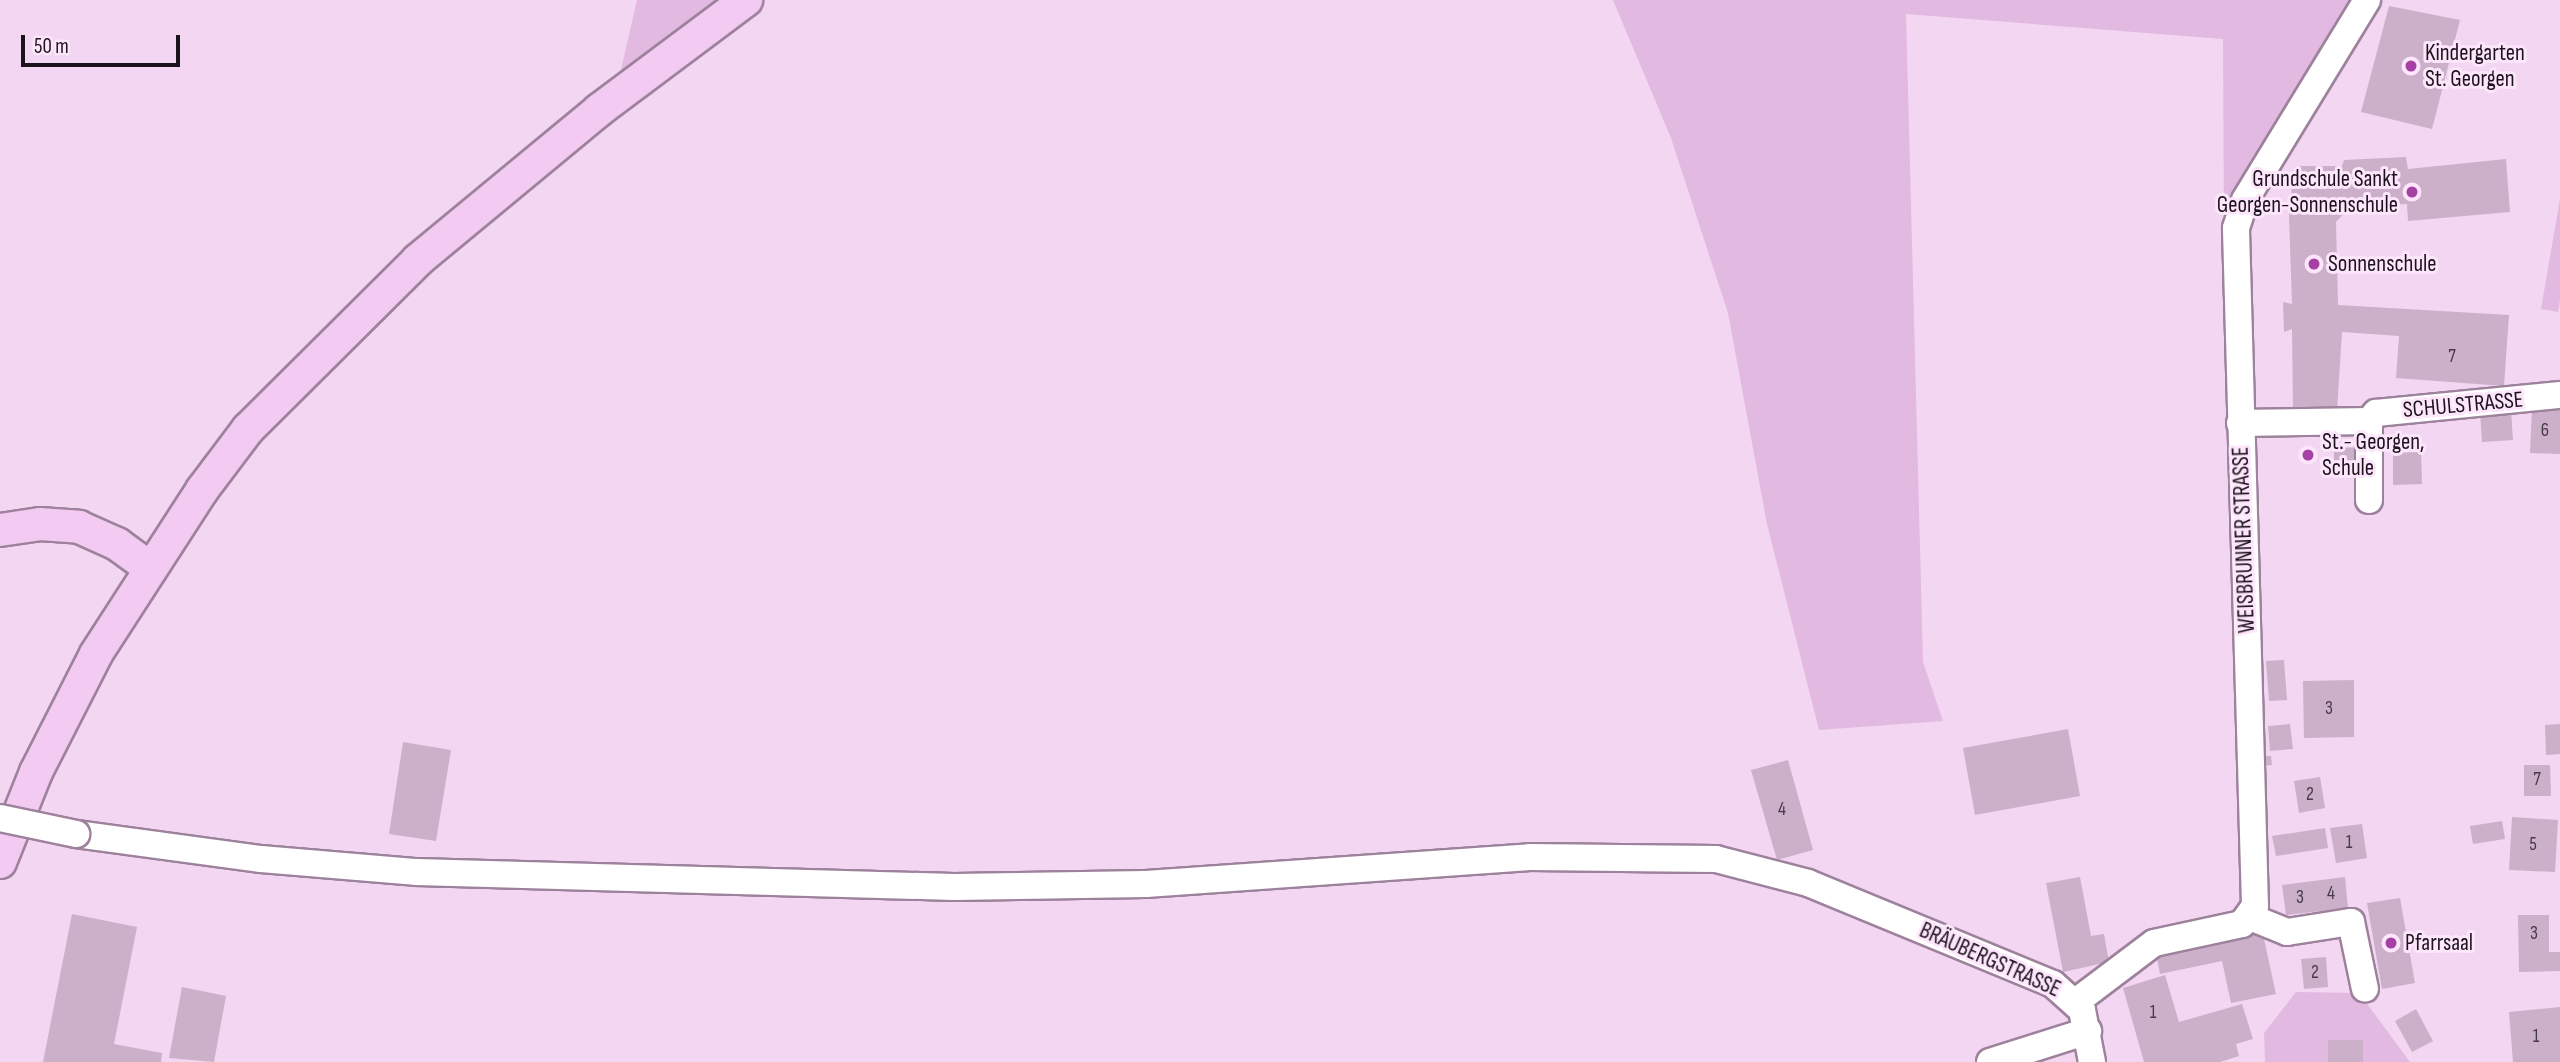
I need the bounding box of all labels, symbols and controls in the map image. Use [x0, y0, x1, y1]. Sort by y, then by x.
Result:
scale bar [24, 21, 184, 65]
text: 50 m [34, 34, 69, 59]
place label: Kindergarten St. Georgen [2425, 39, 2525, 93]
marker: Kindergarten St. Georgen [2403, 58, 2419, 74]
place label: Grundschule Sankt Georgen-Sonnenschule [2217, 165, 2398, 219]
marker: Grundschule Sankt Georgen-Sonnenschule [2404, 184, 2420, 200]
place label: Sonnenschule [2328, 250, 2437, 278]
marker: Sonnenschule [2306, 256, 2322, 272]
house number: 7 [2448, 346, 2456, 368]
street label: SCHULSTRASSE [2402, 386, 2524, 424]
house number: 6 [2541, 420, 2549, 442]
place label: St.- Georgen, Schule [2322, 428, 2424, 482]
street label: WEISBRUNNER STRASSE [2227, 446, 2261, 634]
marker: St.- Georgen, Schule [2300, 447, 2316, 463]
house number: 3 [2325, 698, 2333, 720]
house number: 7 [2533, 769, 2541, 791]
house number: 2 [2306, 784, 2314, 806]
house number: 4 [1778, 799, 1786, 821]
house number: 1 [2346, 832, 2352, 854]
house number: 5 [2529, 834, 2537, 856]
house number: 4 [2327, 883, 2335, 905]
house number: 3 [2296, 887, 2304, 909]
street label: BRÄUBERGSTRASSE [1915, 917, 2065, 1003]
house number: 3 [2530, 923, 2538, 945]
place label: Pfarrsaal [2405, 929, 2473, 957]
marker: Pfarrsaal [2383, 935, 2399, 951]
house number: 2 [2311, 962, 2319, 984]
house number: 1 [2150, 1002, 2156, 1024]
house number: 1 [2533, 1026, 2539, 1048]

